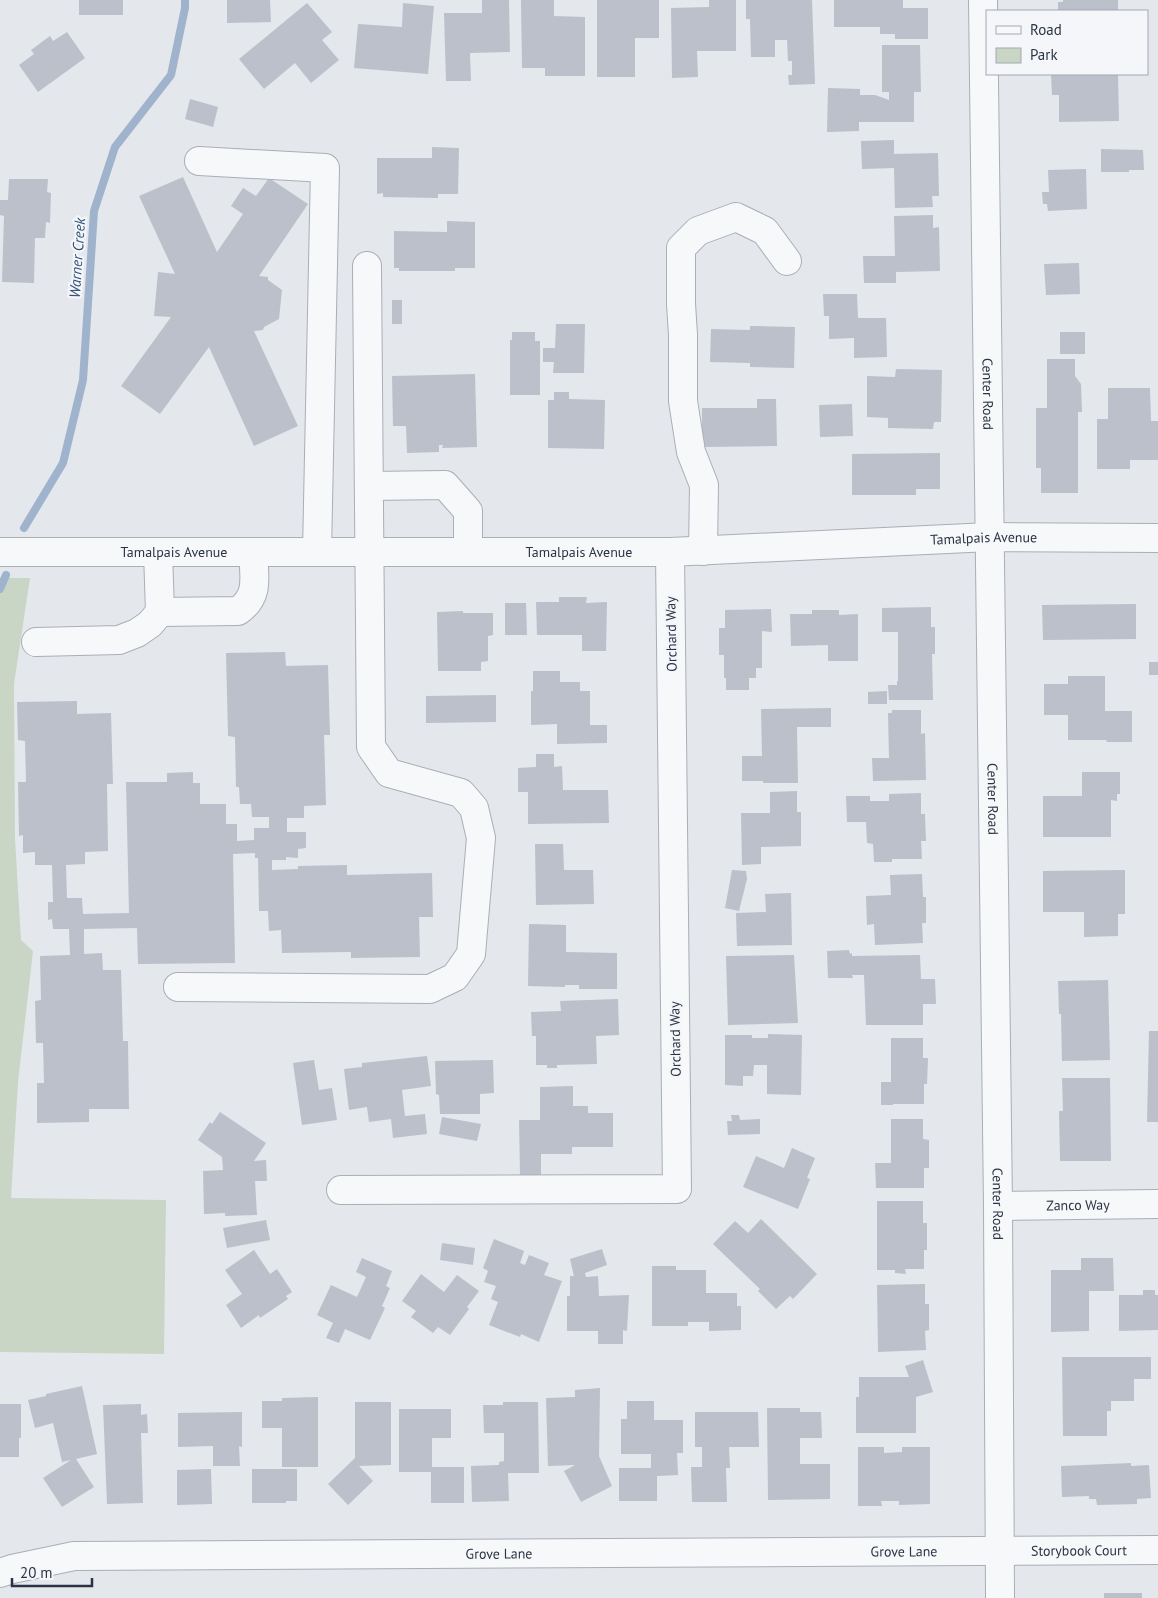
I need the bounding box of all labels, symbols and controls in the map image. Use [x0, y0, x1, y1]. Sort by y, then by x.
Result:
legend [986, 10, 1148, 75]
text: Road [1030, 20, 1062, 39]
text: Park [1030, 45, 1058, 64]
water label: Warner Creek [65, 216, 89, 299]
street label: Center Road [978, 358, 997, 430]
street label: Tamalpais Avenue [930, 528, 1037, 549]
street label: Tamalpais Avenue [121, 543, 227, 561]
street label: Tamalpais Avenue [526, 543, 632, 561]
street label: Orchard Way [661, 596, 681, 672]
street label: Center Road [983, 763, 1002, 835]
street label: Orchard Way [665, 1001, 685, 1077]
street label: Center Road [989, 1168, 1007, 1240]
street label: Zanco Way [1046, 1196, 1110, 1214]
street label: Storybook Court [1031, 1541, 1127, 1560]
street label: Grove Lane [870, 1542, 937, 1561]
street label: Grove Lane [466, 1544, 532, 1563]
scale bar [12, 1556, 92, 1588]
text: 20 m [20, 1563, 53, 1582]

